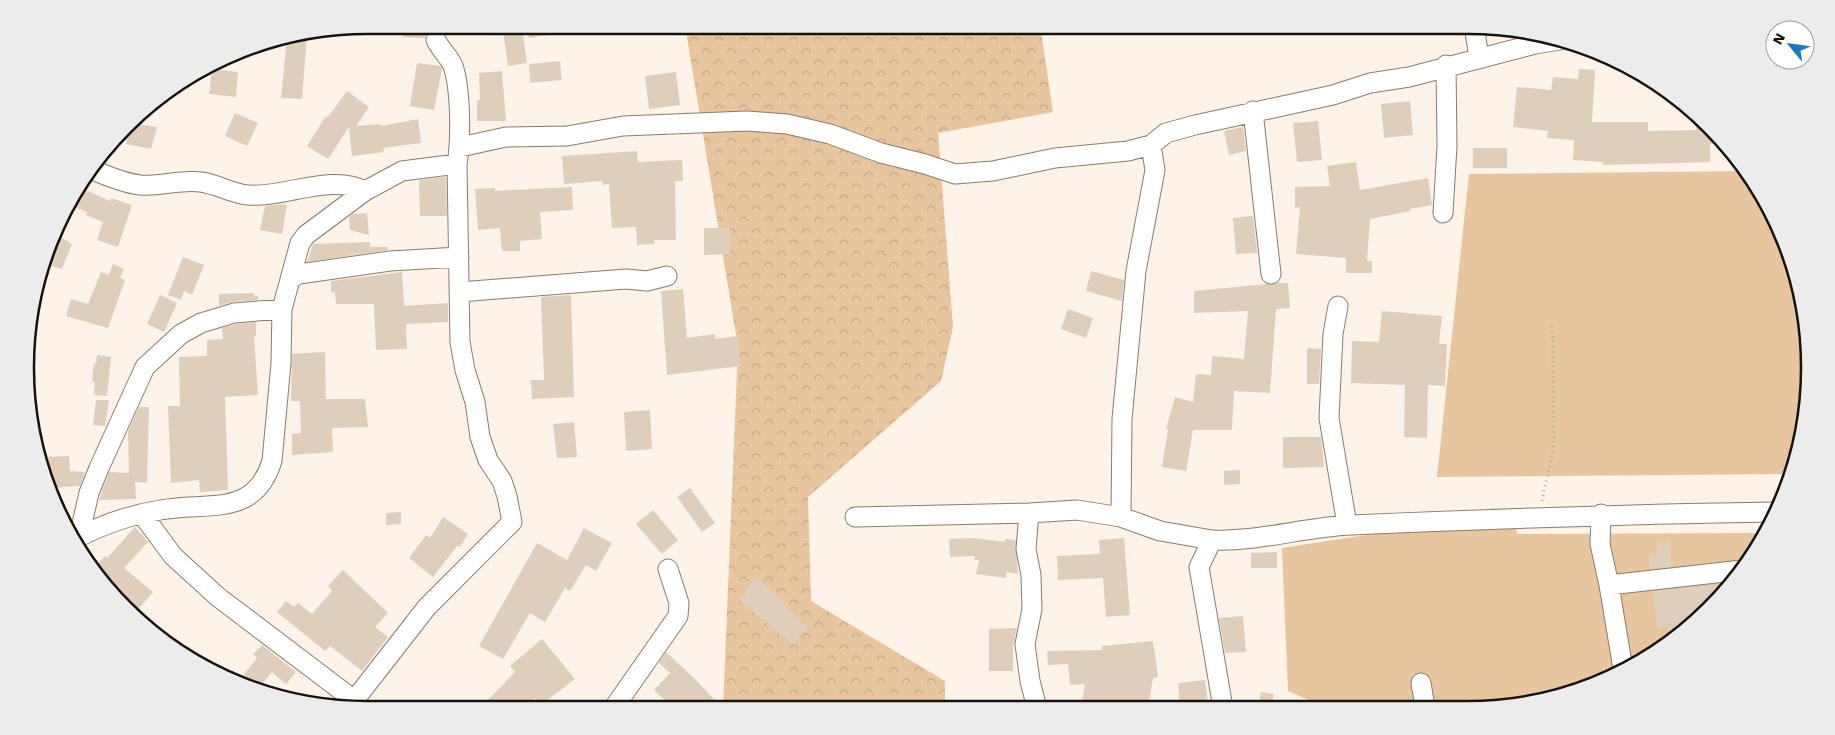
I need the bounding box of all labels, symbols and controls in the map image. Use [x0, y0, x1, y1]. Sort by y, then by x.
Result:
north arrow [1765, 20, 1815, 70]
text: N [1769, 30, 1788, 47]

